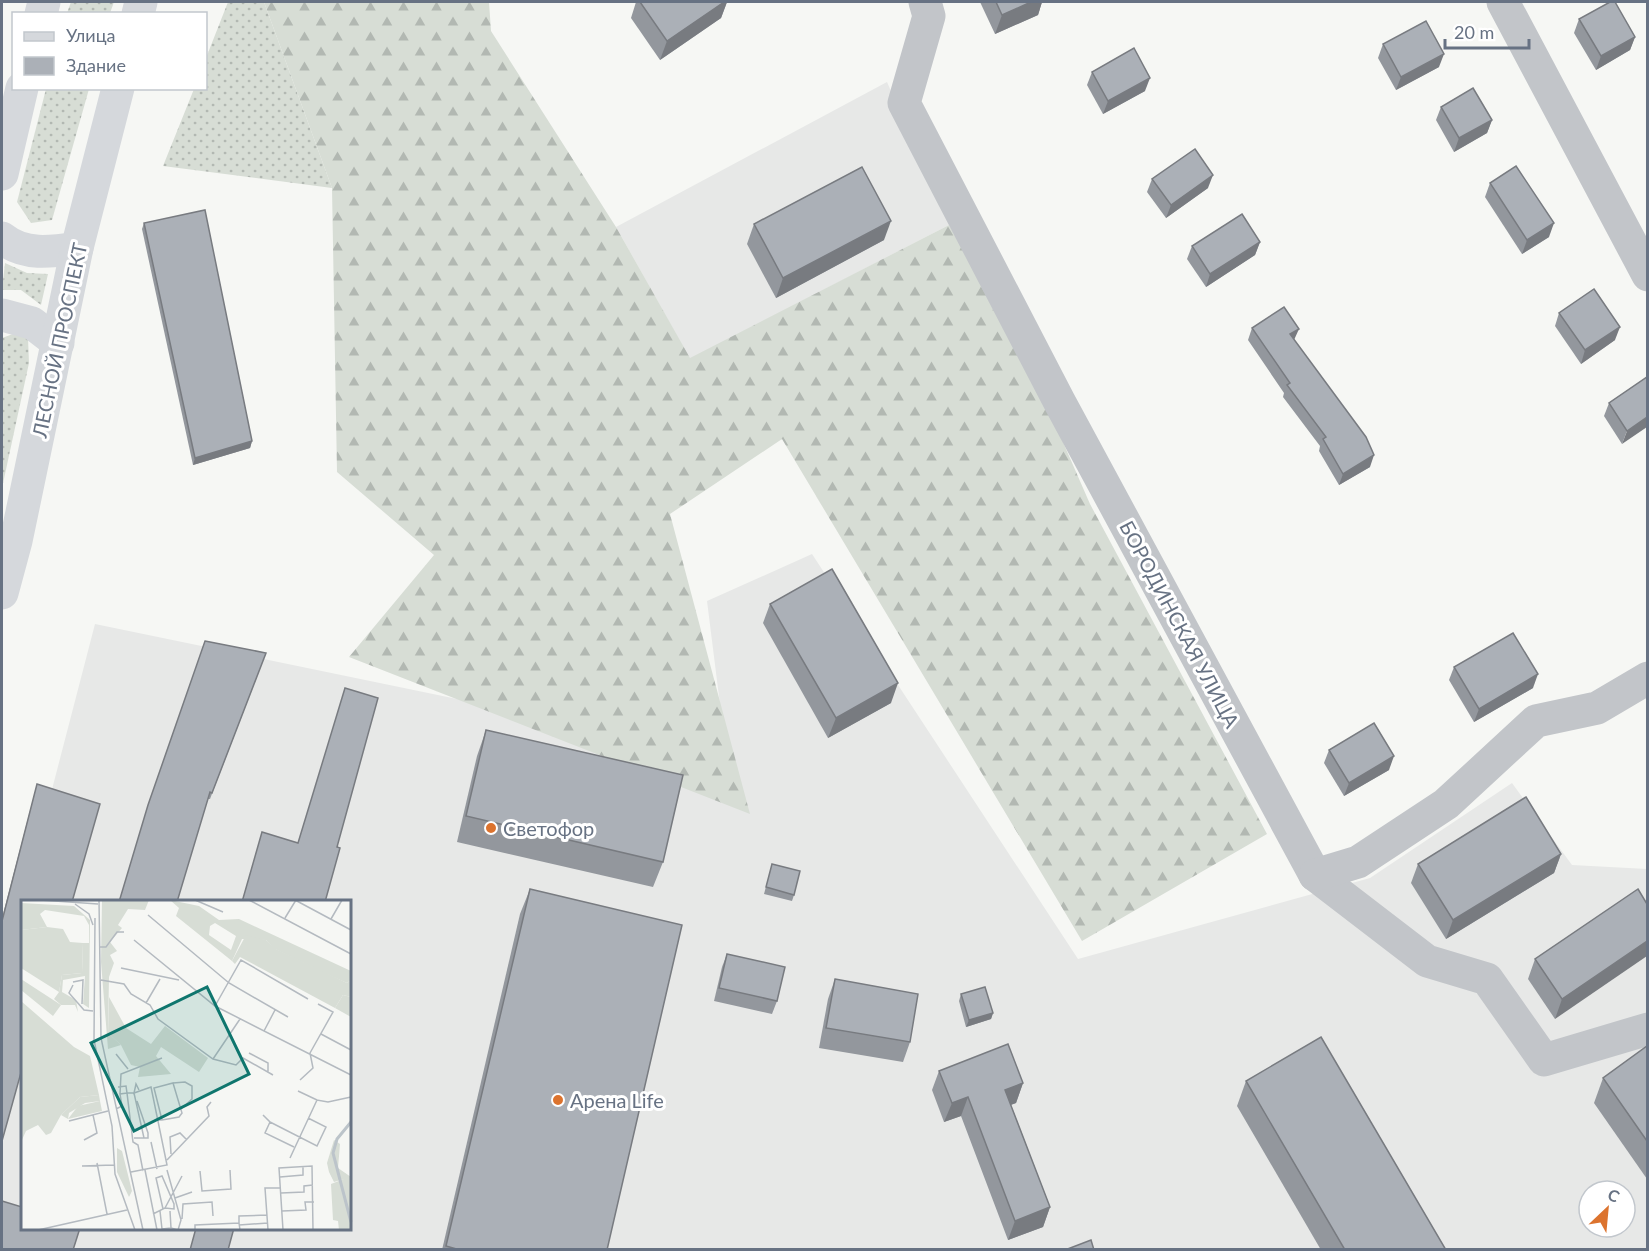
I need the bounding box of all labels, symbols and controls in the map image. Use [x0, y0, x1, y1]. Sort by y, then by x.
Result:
legend [12, 12, 207, 90]
scale bar [1445, 12, 1529, 50]
text: 20 m [1454, 21, 1494, 43]
text: Улица [66, 24, 116, 46]
text: Здание [66, 54, 126, 76]
street label: ЛЕСНОЙ ПРОСПЕКТ [26, 240, 91, 440]
street label: БОРОДИНСКАЯ УЛИЦА [1115, 516, 1245, 732]
place label: Светофор [503, 816, 594, 840]
marker: Светофор [484, 821, 498, 835]
inset map [21, 900, 351, 1230]
place label: Арена Life [570, 1088, 664, 1112]
marker: Арена Life [551, 1093, 565, 1107]
north arrow [1577, 1179, 1637, 1239]
text: С [1605, 1184, 1623, 1206]

